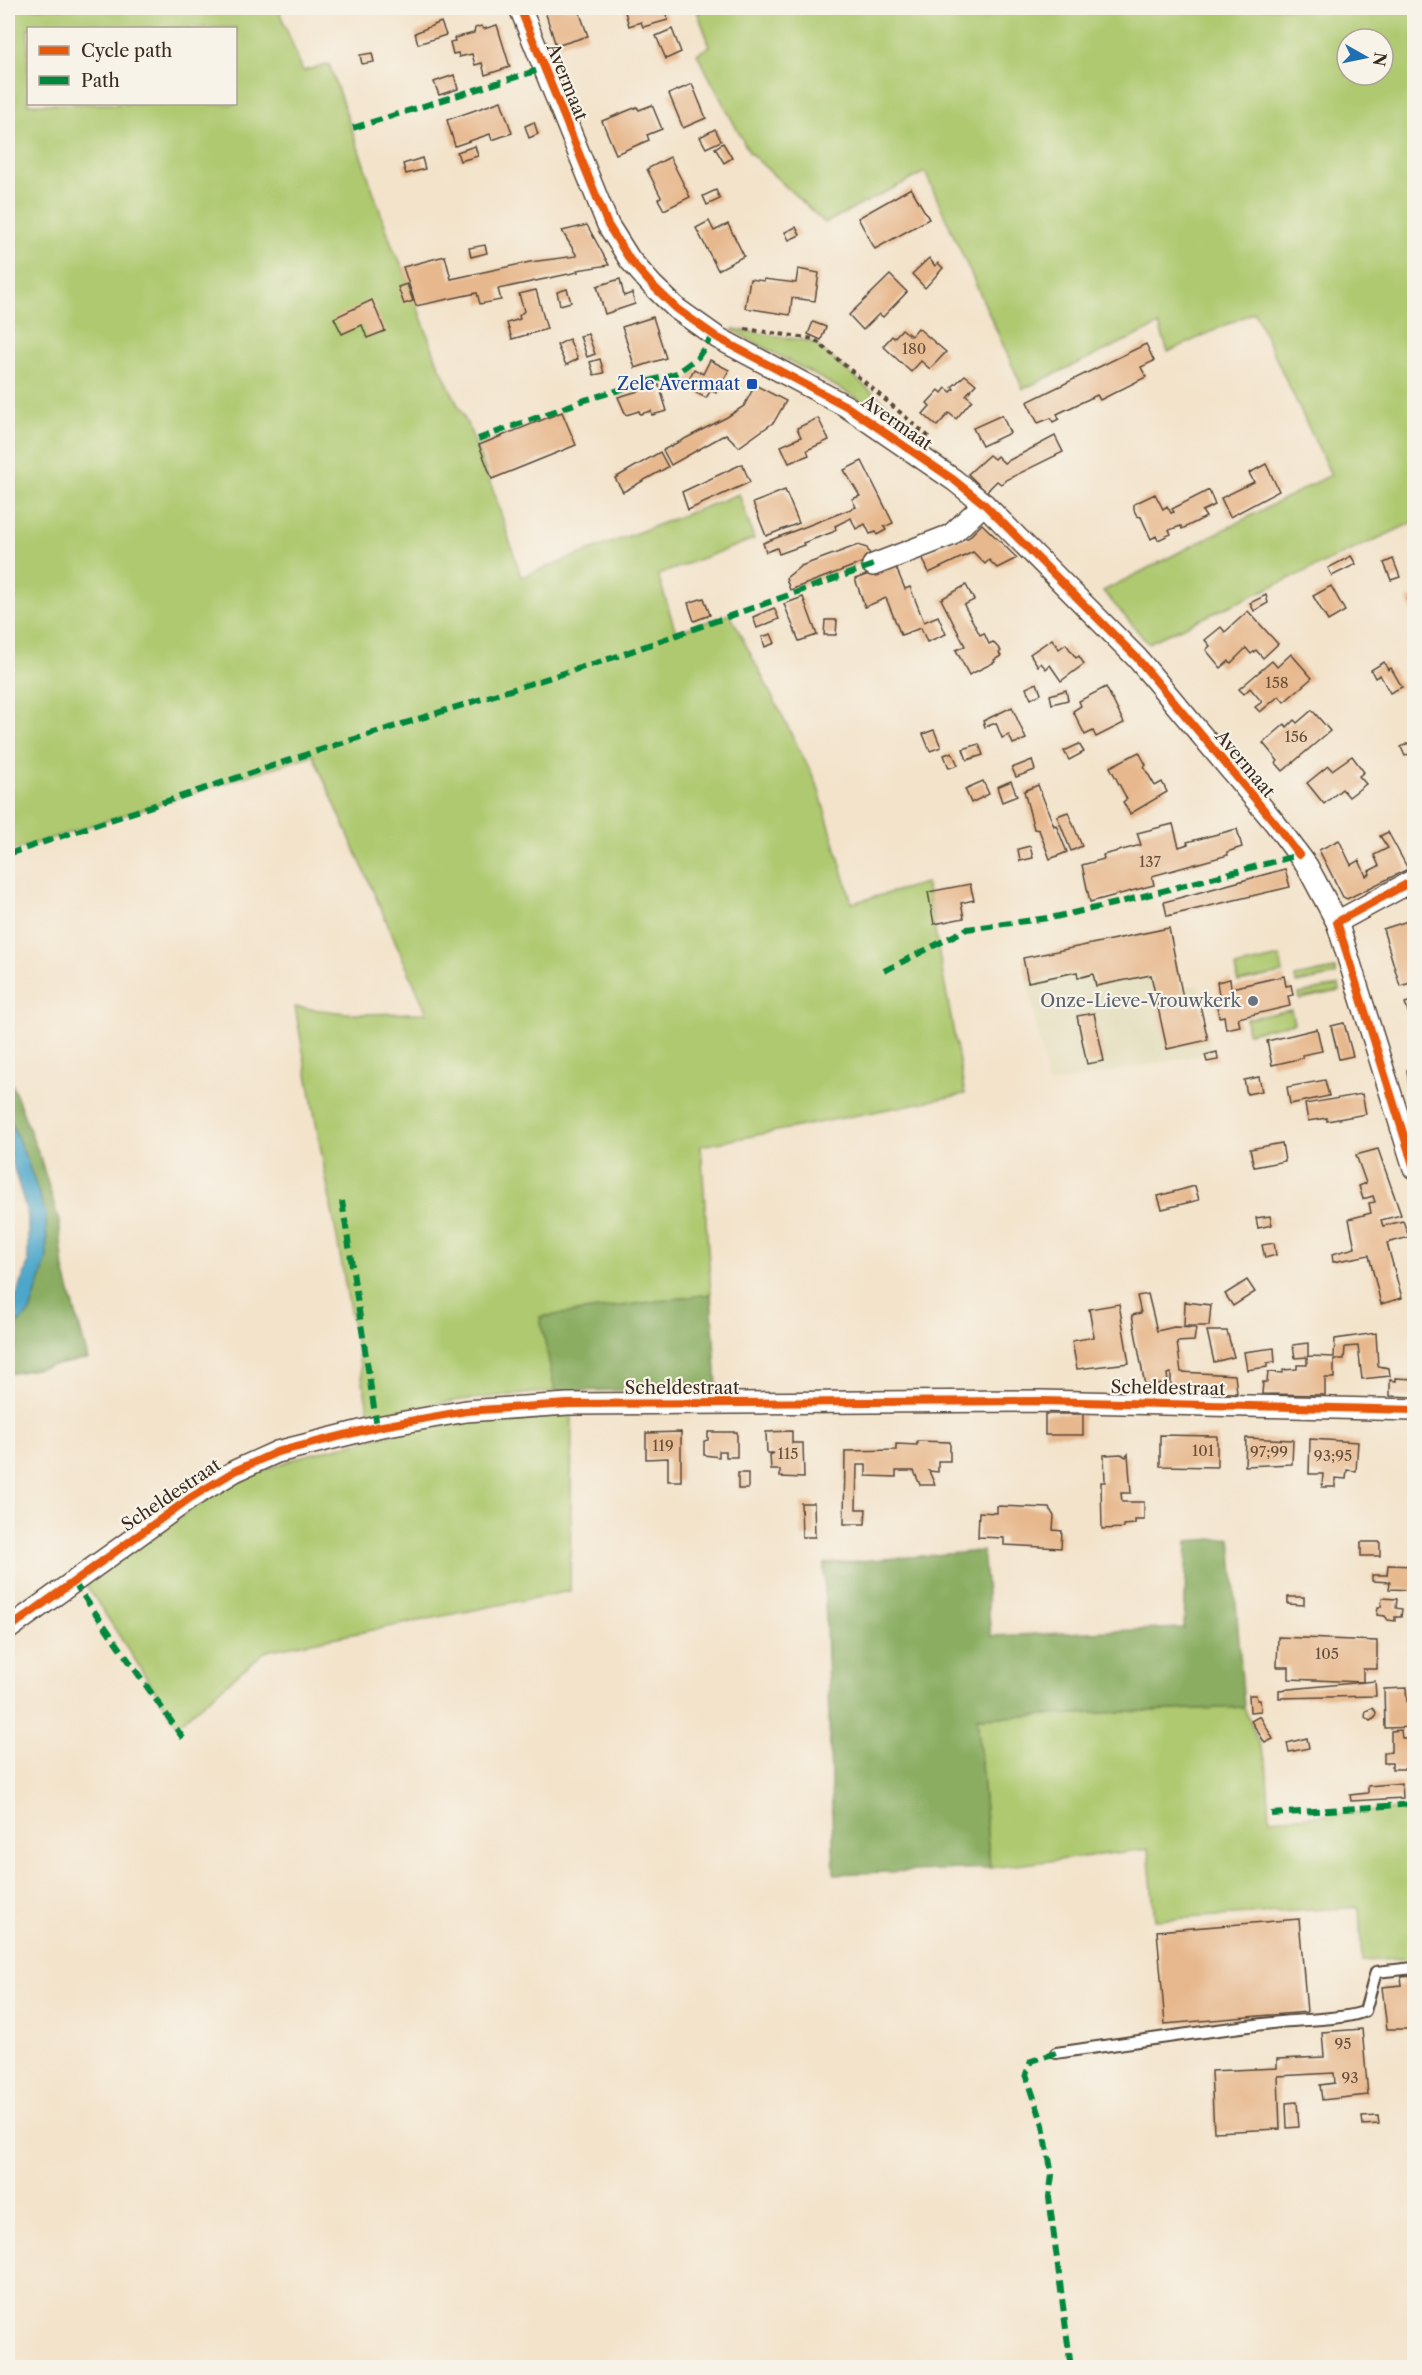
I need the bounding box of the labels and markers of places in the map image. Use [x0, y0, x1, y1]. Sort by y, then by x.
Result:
place label: Zele Avermaat [617, 373, 741, 395]
marker: Zele Avermaat [745, 377, 759, 391]
place label: Onze-Lieve-Vrouwkerk [1040, 990, 1243, 1012]
marker: Onze-Lieve-Vrouwkerk [1246, 994, 1260, 1008]

